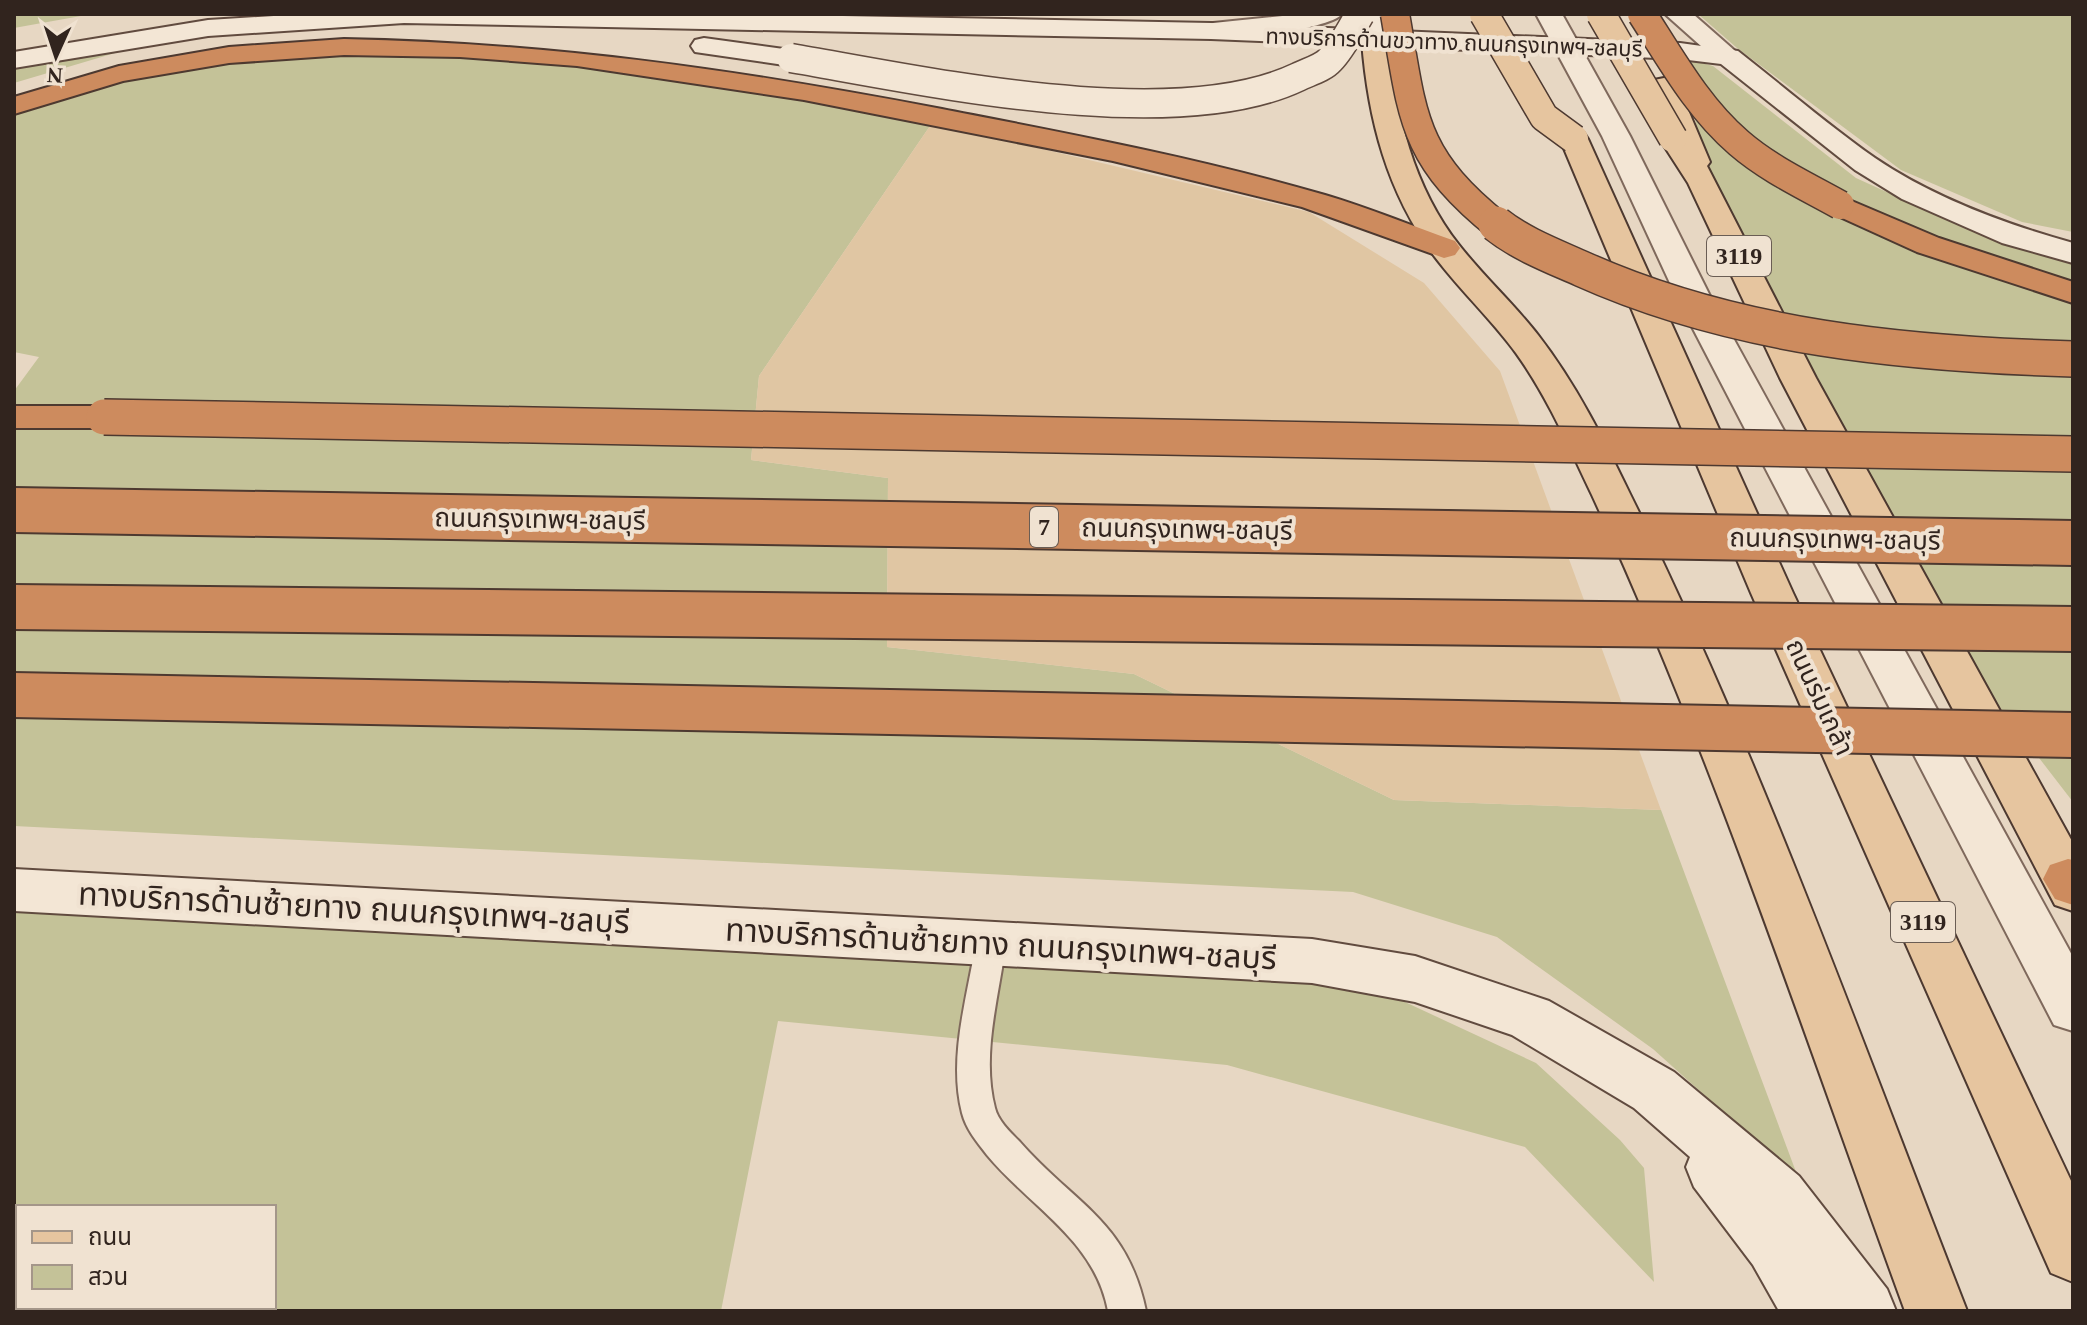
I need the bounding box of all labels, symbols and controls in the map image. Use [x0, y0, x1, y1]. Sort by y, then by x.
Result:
north arrow [16, 16, 96, 96]
street label: ทางบริการด้านขวาทาง ถนนกรุงเทพฯ-ชลบุรี [1265, 23, 1643, 63]
text: N [46, 63, 64, 88]
road number: 3119 [1707, 236, 1771, 276]
street label: ถนนกรุงเทพฯ-ชลบุรี [434, 503, 646, 537]
road number: 7 [1030, 507, 1058, 547]
street label: ถนนกรุงเทพฯ-ชลบุรี [1081, 513, 1293, 547]
street label: ถนนกรุงเทพฯ-ชลบุรี [1729, 523, 1941, 557]
street label: ถนนร่มเกล้า [1780, 635, 1859, 760]
street label: ทางบริการด้านซ้ายทาง ถนนกรุงเทพฯ-ชลบุรี [77, 876, 631, 941]
road number: 3119 [1891, 902, 1955, 942]
street label: ทางบริการด้านซ้ายทาง ถนนกรุงเทพฯ-ชลบุรี [724, 912, 1278, 977]
legend [16, 1205, 276, 1309]
text: ถนน [88, 1224, 132, 1250]
text: สวน [88, 1264, 128, 1290]

